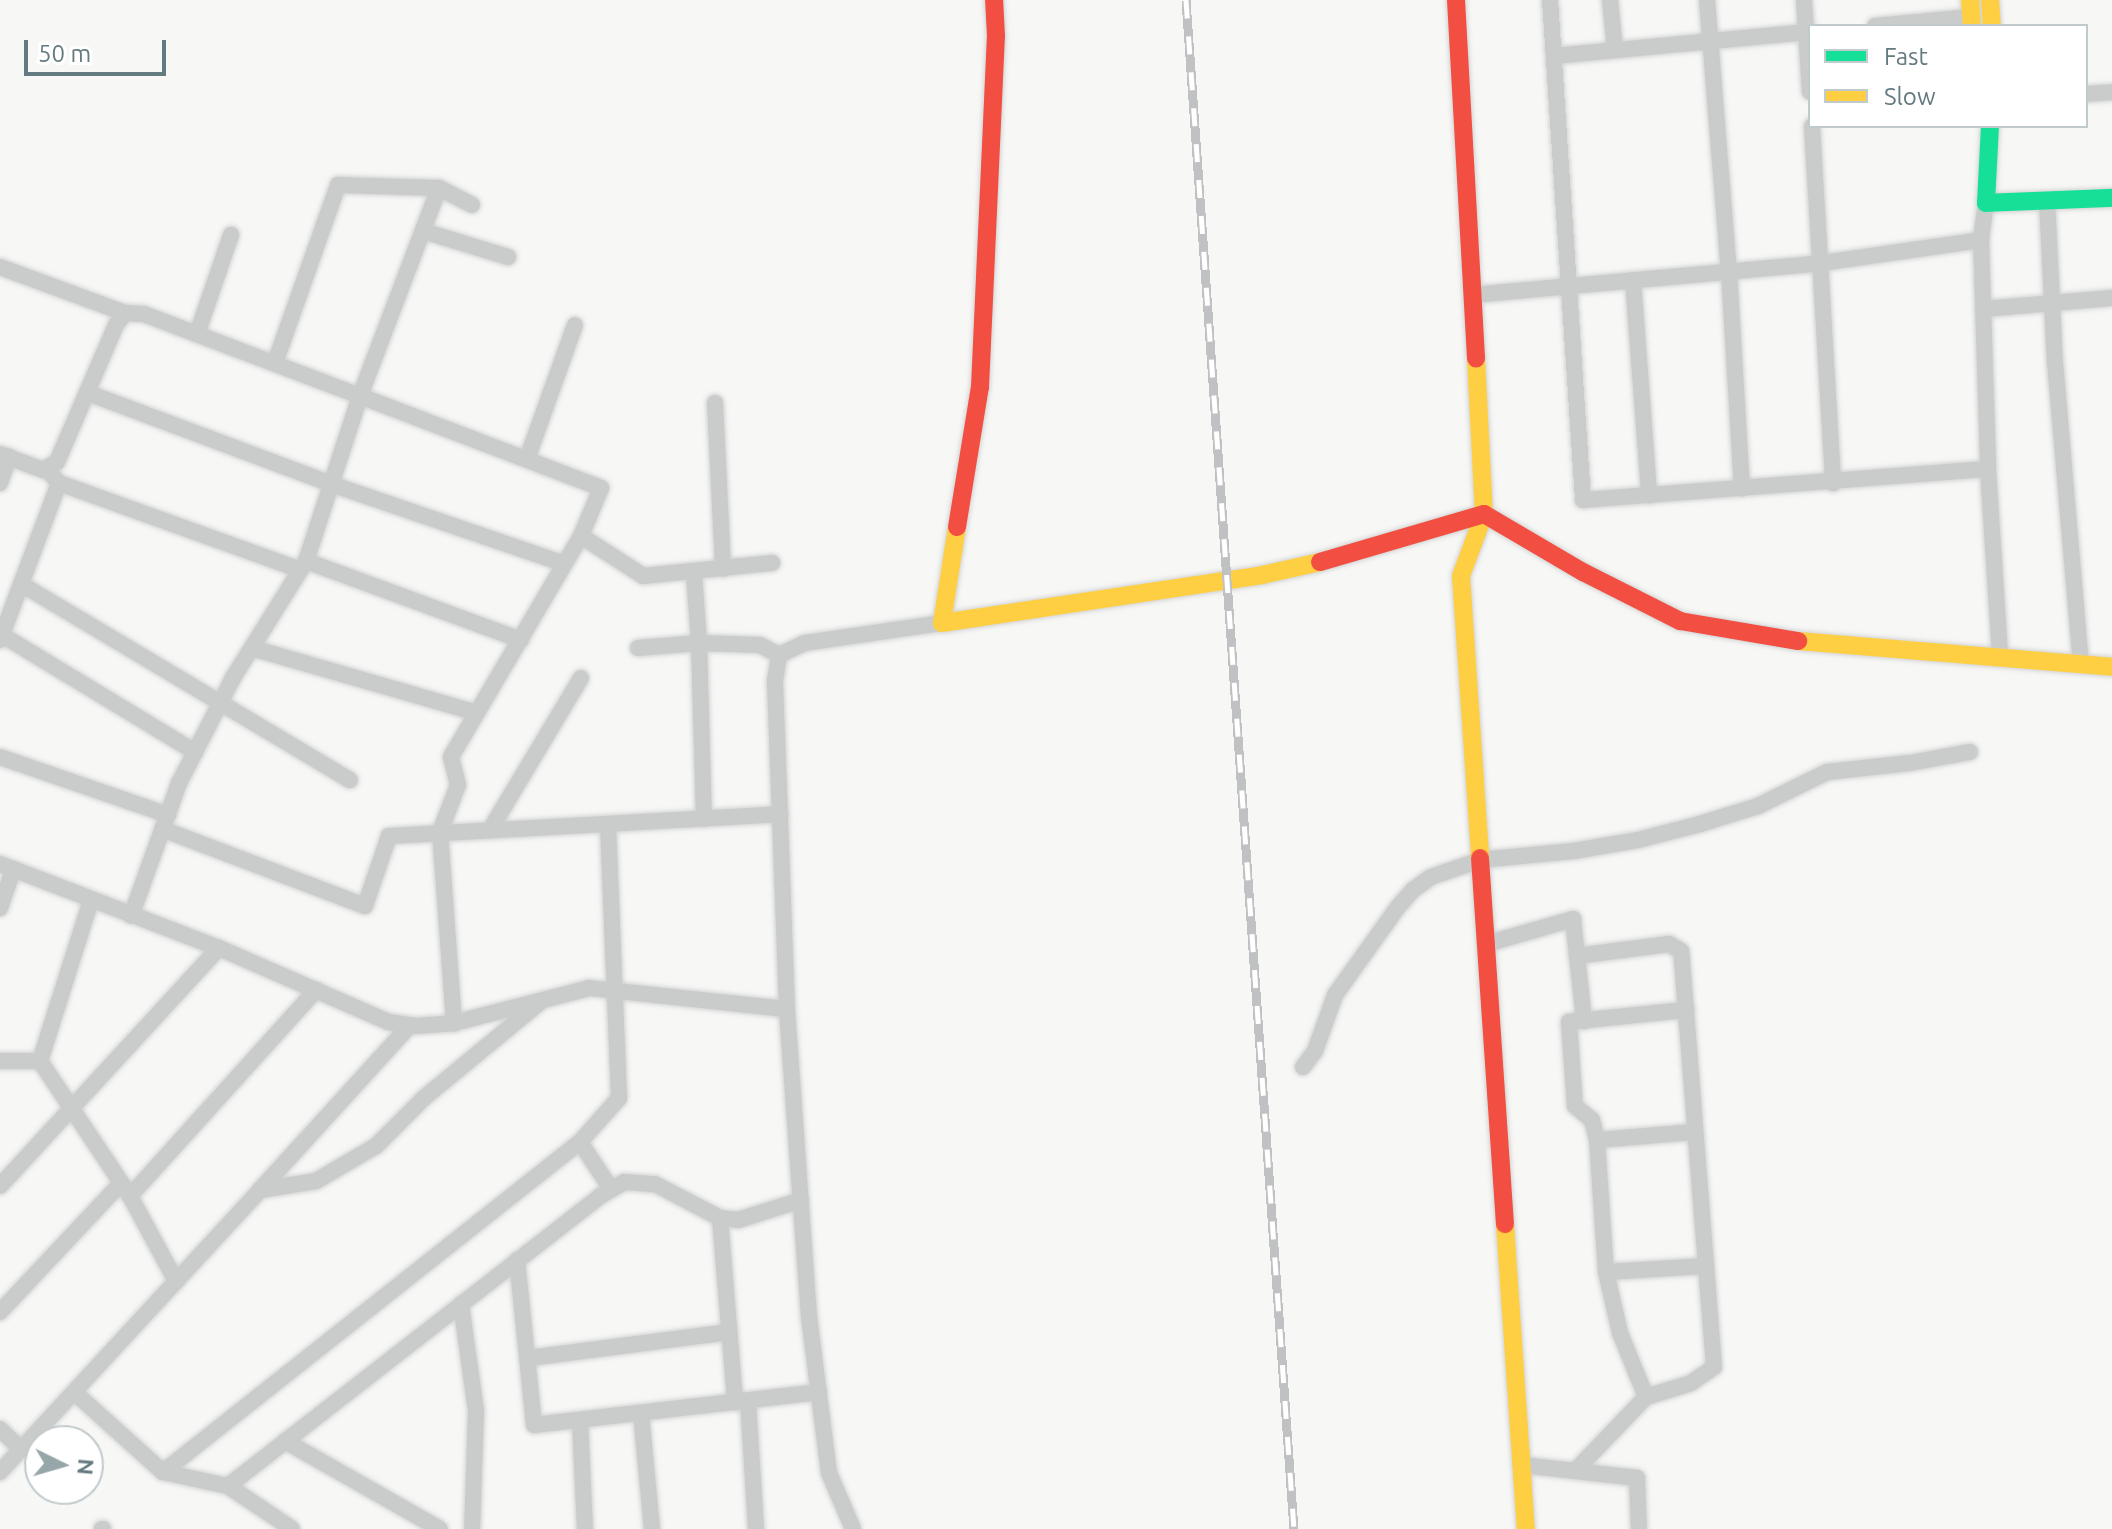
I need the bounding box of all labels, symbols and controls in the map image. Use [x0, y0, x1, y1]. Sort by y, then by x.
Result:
scale bar [28, 24, 170, 74]
legend [1808, 24, 2088, 128]
text: 50 m [38, 40, 91, 67]
text: Fast [1884, 43, 1928, 70]
text: Slow [1884, 83, 1936, 110]
north arrow [24, 1425, 104, 1505]
text: N [73, 1458, 100, 1476]

